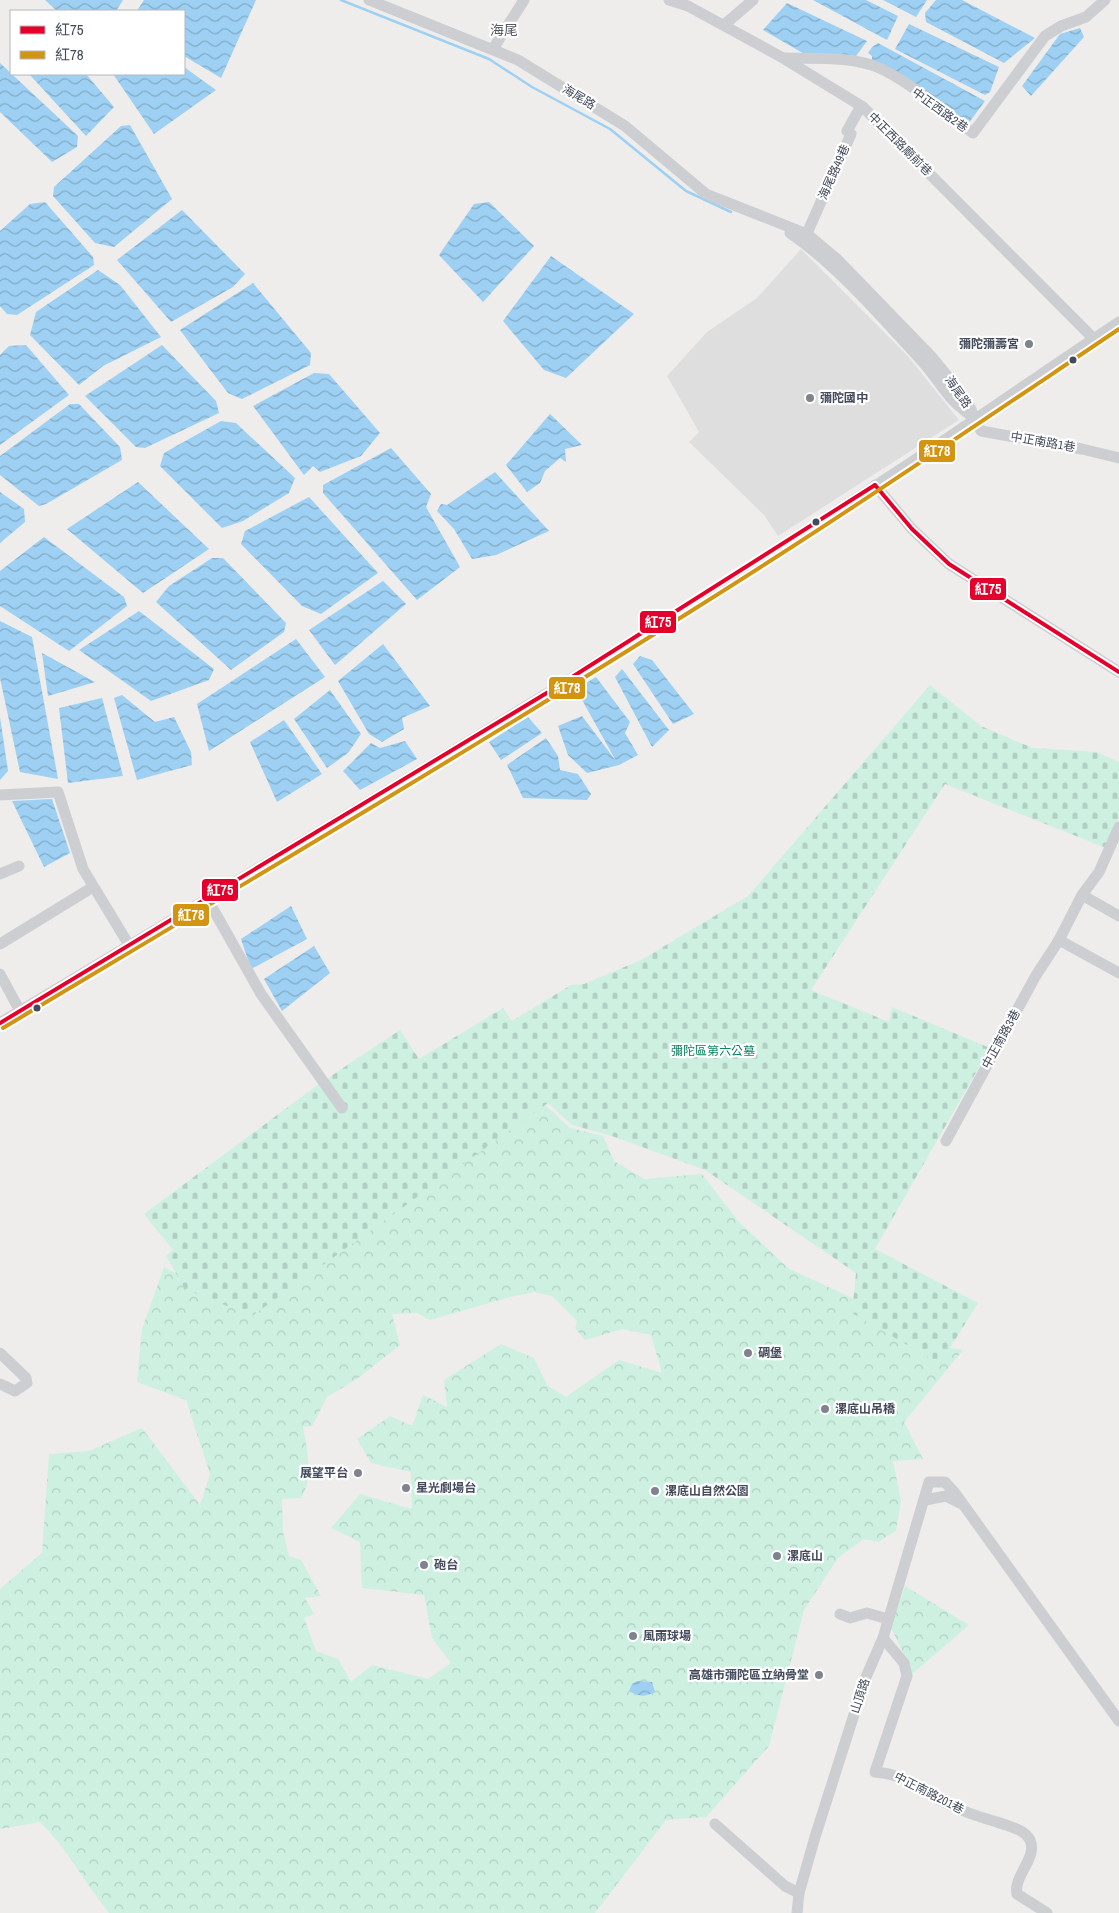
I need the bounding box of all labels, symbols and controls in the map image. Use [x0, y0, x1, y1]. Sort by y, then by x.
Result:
legend [10, 10, 185, 75]
text: 紅75 [55, 19, 84, 40]
district label: 海尾 [490, 21, 518, 39]
text: 紅78 [55, 44, 84, 65]
street label: 海尾路 [559, 81, 599, 113]
street label: 中正西路2巷 [909, 84, 971, 136]
street label: 中正西路廟前巷 [865, 109, 935, 179]
street label: 海尾路49巷 [815, 142, 853, 202]
place label: 彌陀彌壽宮 [959, 336, 1019, 352]
marker: 彌陀彌壽宮 [1023, 338, 1035, 350]
unlabelled marker [1068, 355, 1078, 365]
street label: 海尾路 [941, 373, 975, 411]
place label: 彌陀國中 [820, 390, 868, 406]
marker: 彌陀國中 [804, 392, 816, 404]
street label: 中正南路1巷 [1009, 428, 1077, 456]
line badge: 紅78 [918, 439, 956, 463]
text: 紅78 [924, 442, 950, 460]
unlabelled marker [811, 517, 821, 527]
line badge: 紅75 [969, 577, 1007, 601]
text: 紅75 [975, 580, 1002, 598]
line badge: 紅75 [639, 610, 677, 634]
text: 紅75 [645, 613, 672, 631]
line badge: 紅78 [548, 676, 586, 700]
text: 紅78 [554, 679, 580, 697]
line badge: 紅75 [201, 878, 239, 902]
text: 紅75 [207, 881, 234, 899]
line badge: 紅78 [172, 903, 210, 927]
text: 紅78 [178, 906, 204, 924]
unlabelled marker [32, 1003, 42, 1013]
street label: 中正南路3巷 [978, 1006, 1024, 1072]
park label: 彌陀區第六公墓 [671, 1043, 755, 1059]
place label: 碉堡 [758, 1345, 782, 1361]
marker: 碉堡 [742, 1347, 754, 1359]
place label: 漯底山吊橋 [835, 1401, 896, 1417]
marker: 漯底山吊橋 [819, 1403, 831, 1415]
place label: 展望平台 [300, 1465, 348, 1481]
marker: 展望平台 [352, 1467, 364, 1479]
place label: 星光劇場台 [416, 1480, 476, 1496]
marker: 星光劇場台 [400, 1482, 412, 1494]
place label: 漯底山自然公園 [665, 1483, 749, 1499]
marker: 漯底山自然公園 [649, 1485, 661, 1497]
place label: 漯底山 [787, 1548, 823, 1564]
marker: 漯底山 [771, 1550, 783, 1562]
place label: 砲台 [434, 1557, 458, 1573]
marker: 砲台 [418, 1559, 430, 1571]
place label: 風雨球場 [643, 1628, 691, 1644]
marker: 風雨球場 [627, 1630, 639, 1642]
place label: 高雄市彌陀區立納骨堂 [689, 1667, 809, 1683]
marker: 高雄市彌陀區立納骨堂 [813, 1669, 825, 1681]
street label: 山頂路 [847, 1676, 873, 1716]
street label: 中正南路201巷 [891, 1769, 967, 1817]

